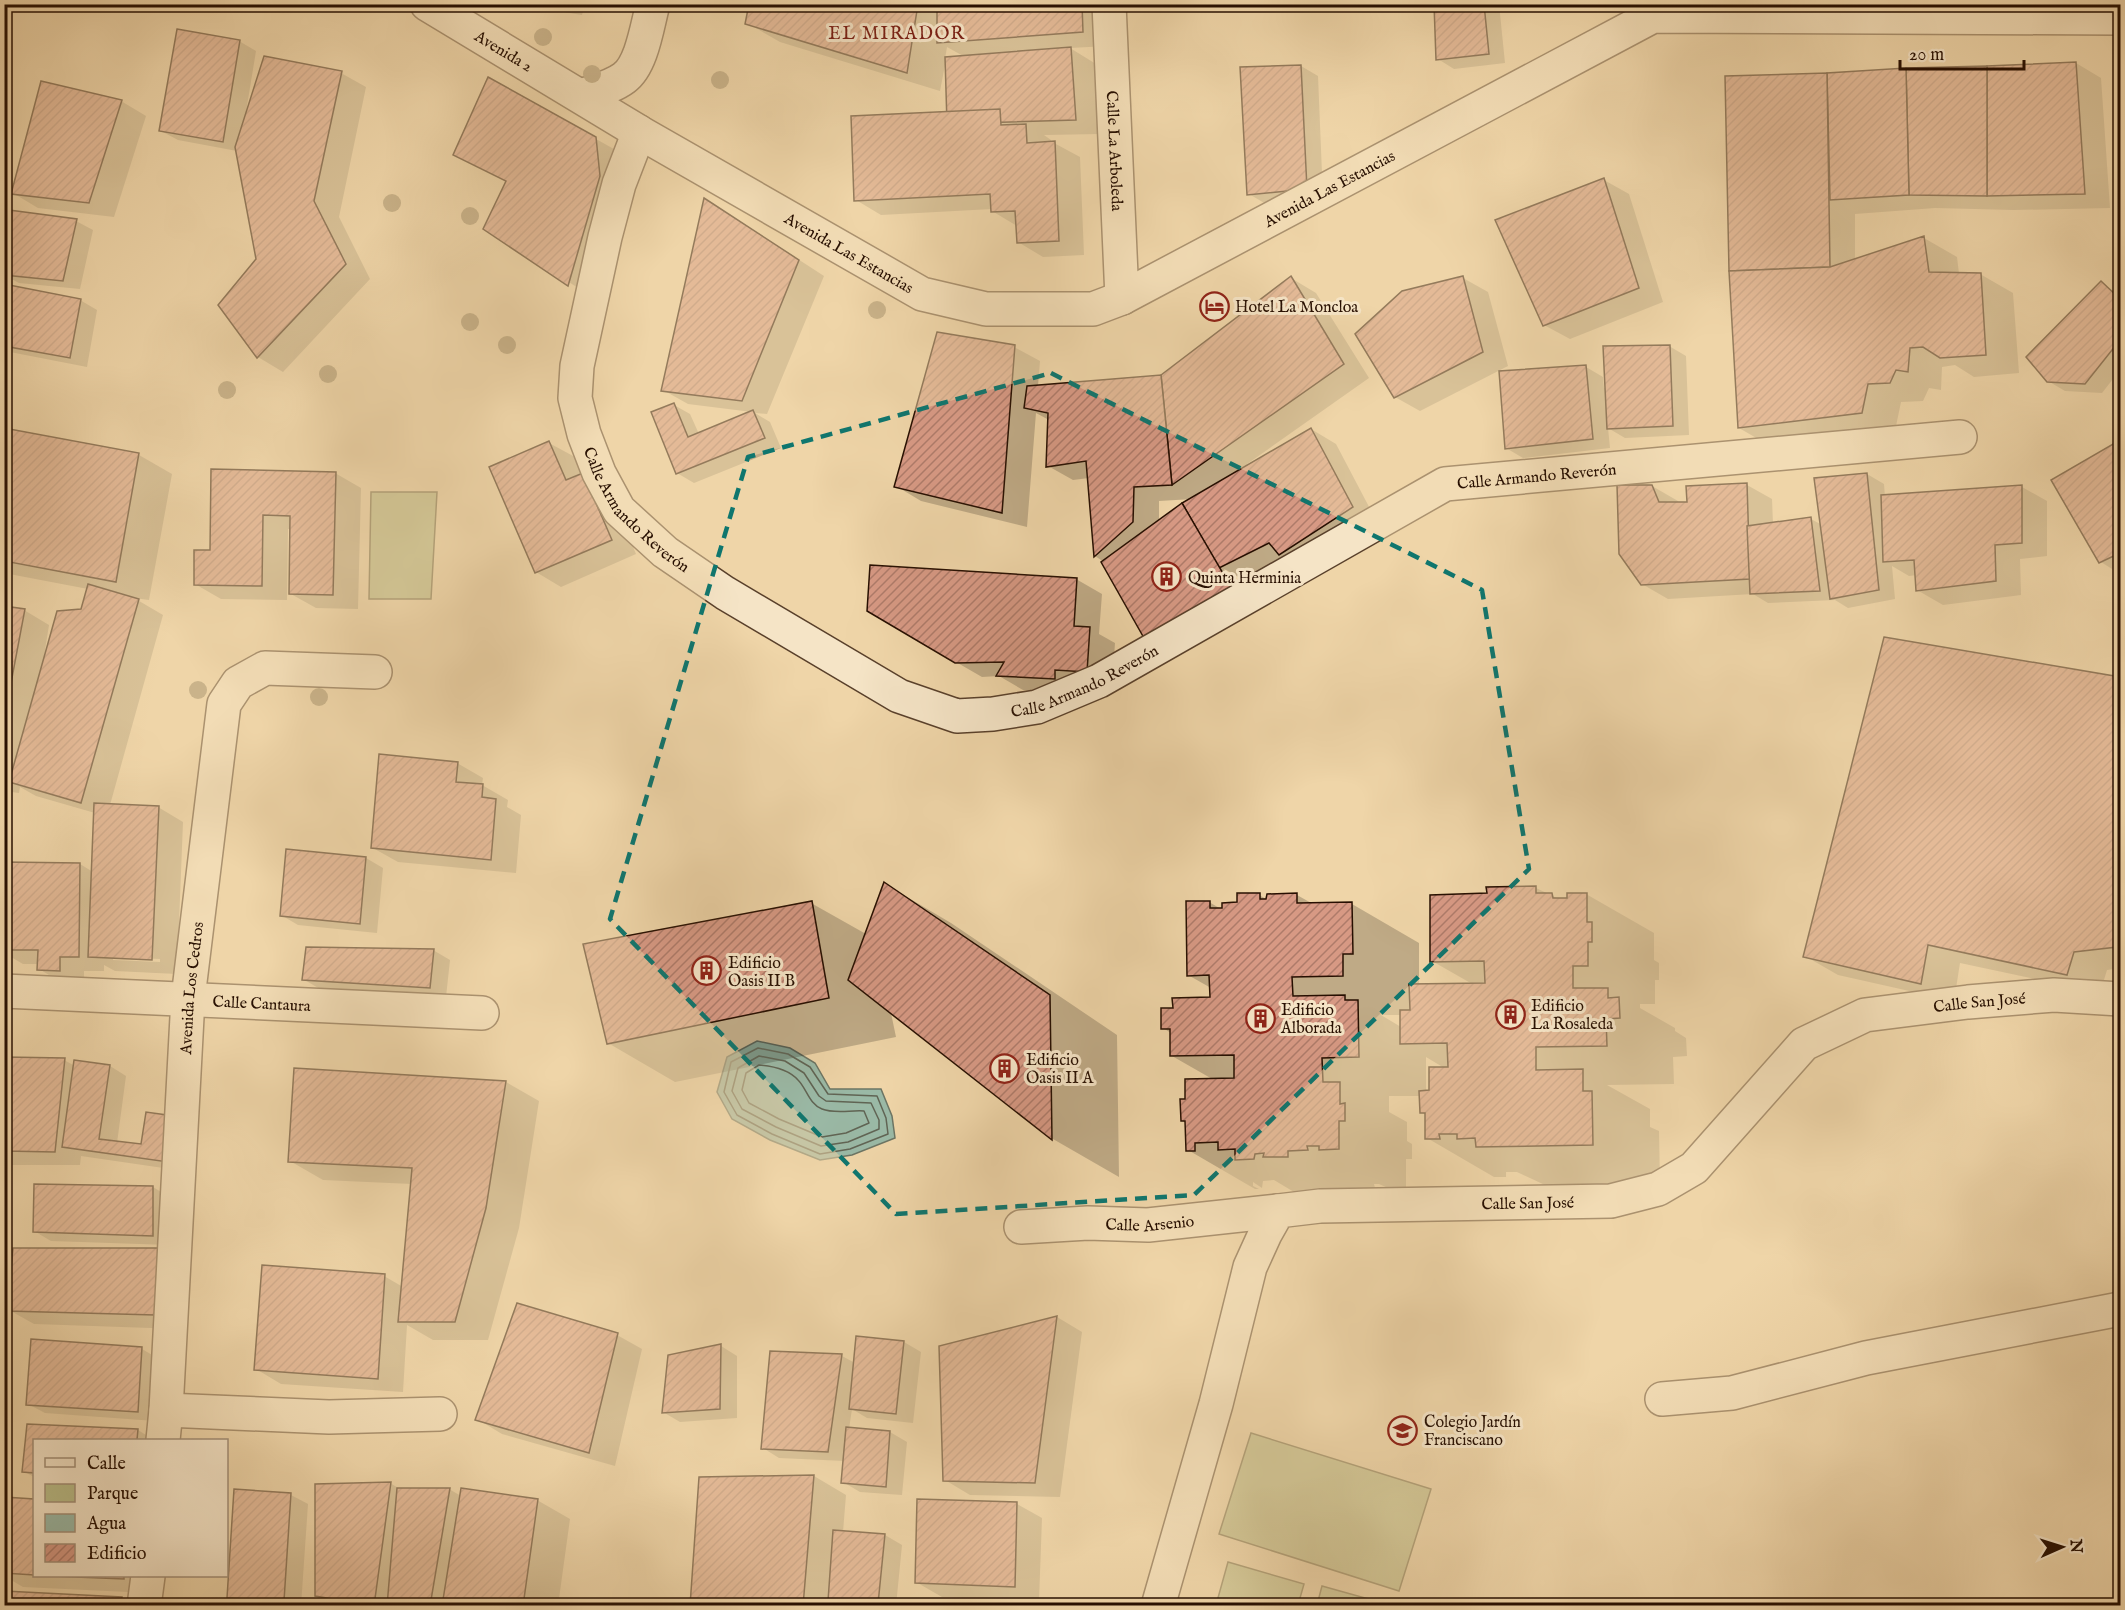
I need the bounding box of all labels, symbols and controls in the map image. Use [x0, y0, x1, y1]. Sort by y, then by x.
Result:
district label: EL MIRADOR [828, 23, 966, 46]
street label: Avenida 2 [470, 27, 536, 77]
scale bar [1900, 33, 2024, 71]
text: 20 m [1909, 44, 1944, 67]
street label: Calle La Arboleda [1101, 90, 1126, 212]
street label: Avenida Las Estancias [1260, 147, 1399, 233]
street label: Avenida Las Estancias [779, 209, 917, 299]
hotel icon: Hotel La Moncloa [1198, 290, 1230, 322]
place label: Hotel La Moncloa [1235, 298, 1358, 318]
street label: Calle Armando Reverón [578, 445, 693, 578]
street label: Calle Armando Reverón [1456, 460, 1618, 495]
building icon: Quinta Herminia [1151, 561, 1183, 593]
place label: Quinta Herminia [1188, 569, 1301, 589]
street label: Calle Armando Reverón [1009, 641, 1163, 723]
street label: Avenida Los Cedros [177, 920, 209, 1056]
place label: Edificio Oasis II B [728, 954, 795, 992]
building icon: Edificio Oasis II B [691, 955, 723, 987]
street label: Calle San José [1932, 989, 2027, 1018]
street label: Calle Cantaura [212, 993, 311, 1017]
place label: Edificio La Rosaleda [1531, 997, 1613, 1035]
building icon: Edificio La Rosaleda [1494, 998, 1526, 1030]
place label: Edificio Alborada [1280, 1001, 1342, 1039]
building icon: Edificio Alborada [1244, 1002, 1276, 1034]
place label: Edificio Oasis II A [1026, 1051, 1094, 1089]
building icon: Edificio Oasis II A [989, 1052, 1021, 1084]
street label: Calle San José [1481, 1194, 1574, 1215]
street label: Calle Arsenio [1105, 1212, 1196, 1238]
place label: Colegio Jardín Franciscano [1424, 1413, 1521, 1451]
school or university icon: Colegio Jardín Franciscano [1387, 1414, 1419, 1446]
legend [33, 1439, 228, 1577]
text: Calle [87, 1453, 126, 1476]
text: Parque [87, 1483, 138, 1506]
text: Agua [86, 1513, 126, 1536]
north arrow [2032, 1517, 2092, 1577]
text: N [2065, 1538, 2085, 1554]
text: Edificio [87, 1543, 147, 1566]

